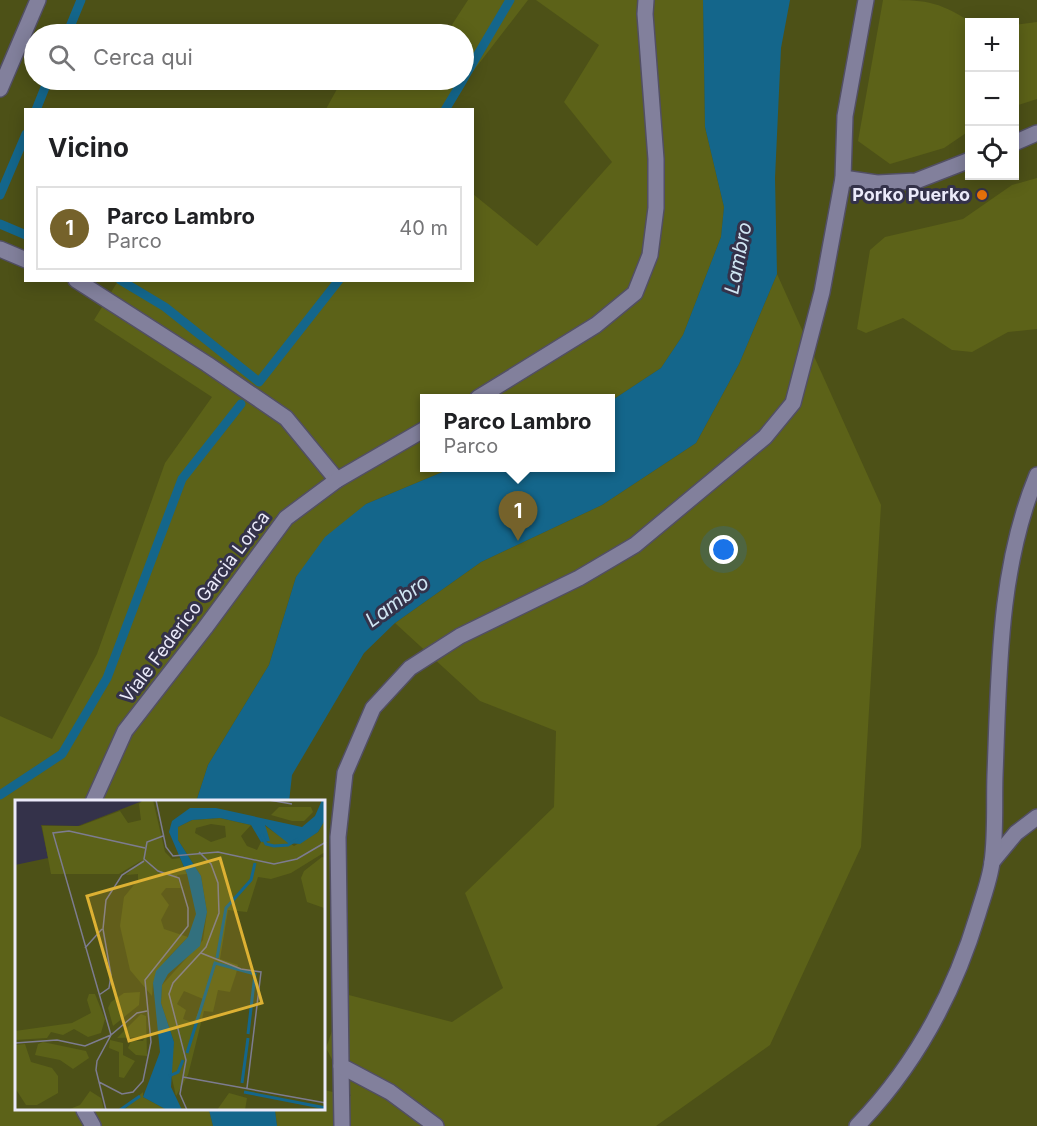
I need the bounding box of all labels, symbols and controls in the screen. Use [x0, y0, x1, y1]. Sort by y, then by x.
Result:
map controls [965, 18, 1019, 180]
button: + [965, 18, 1019, 72]
search box [24, 24, 474, 90]
icon: search [45, 41, 78, 74]
text: Cerca qui [93, 44, 193, 70]
button: − [965, 72, 1019, 126]
button: locate [965, 126, 1019, 180]
text: Vicino [48, 132, 129, 163]
place label: Porko Puerko [852, 184, 970, 205]
marker: Porko Puerko [975, 188, 989, 202]
text: Parco Lambro [107, 203, 255, 229]
text: 1 [65, 216, 74, 240]
text: 40 m [399, 216, 448, 240]
water label: Lambro [719, 220, 757, 296]
text: Parco [107, 229, 162, 253]
popup [420, 394, 615, 472]
text: Parco Lambro [444, 408, 591, 434]
text: Parco [444, 434, 498, 458]
pin: 1 [498, 492, 538, 541]
street label: Viale Federico Garcia Lorca [116, 507, 273, 707]
your location [709, 535, 738, 564]
water label: Lambro [361, 570, 433, 632]
inset map [15, 800, 326, 1111]

